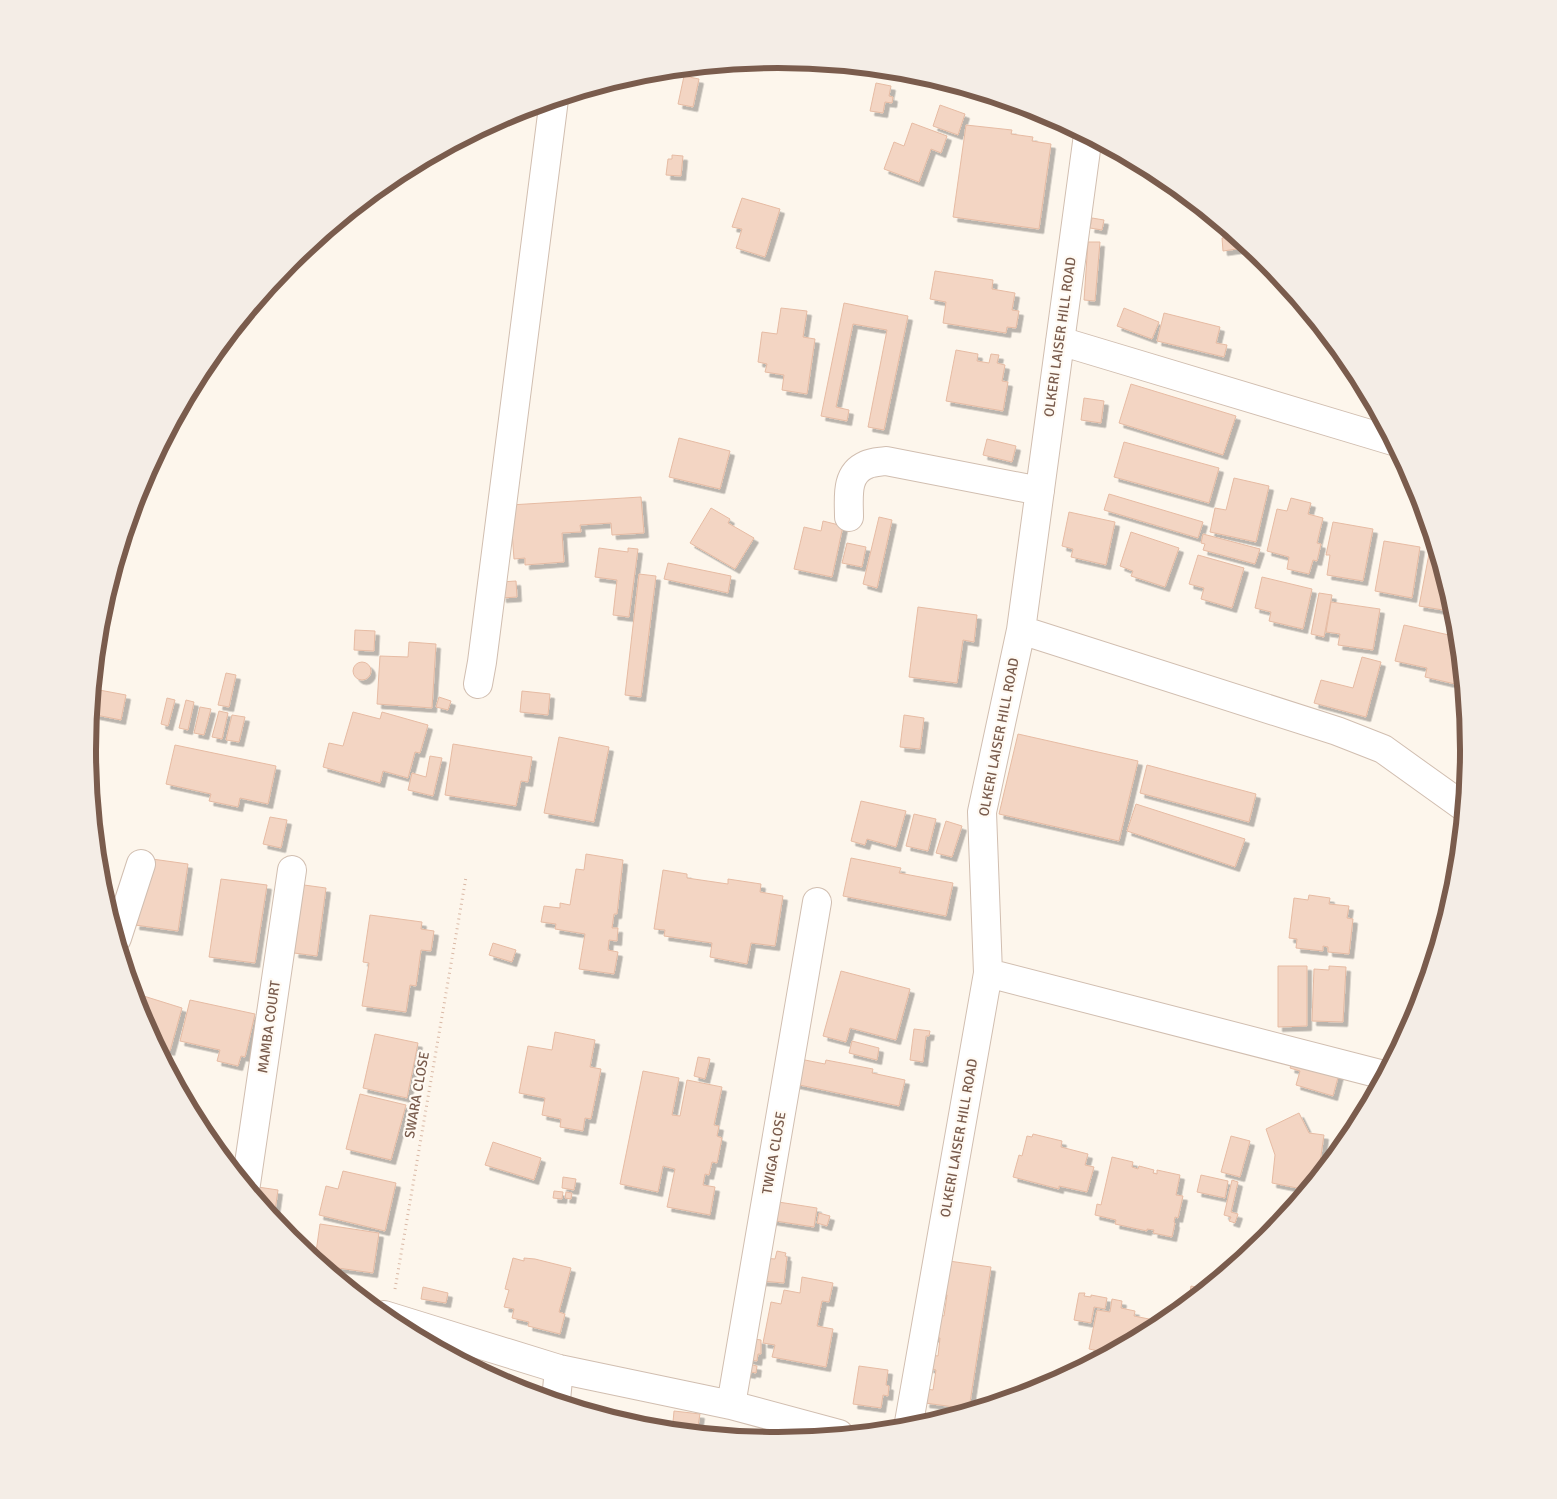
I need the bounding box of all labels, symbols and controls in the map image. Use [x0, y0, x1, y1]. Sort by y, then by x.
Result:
street label: OLKERI LAISER HILL ROAD [1040, 256, 1080, 418]
street label: OLKERI LAISER HILL ROAD [975, 656, 1023, 818]
street label: MAMBA COURT [254, 979, 284, 1074]
street label: SWARA CLOSE [401, 1050, 433, 1140]
street label: OLKERI LAISER HILL ROAD [937, 1057, 981, 1219]
street label: TWIGA CLOSE [758, 1110, 790, 1196]

